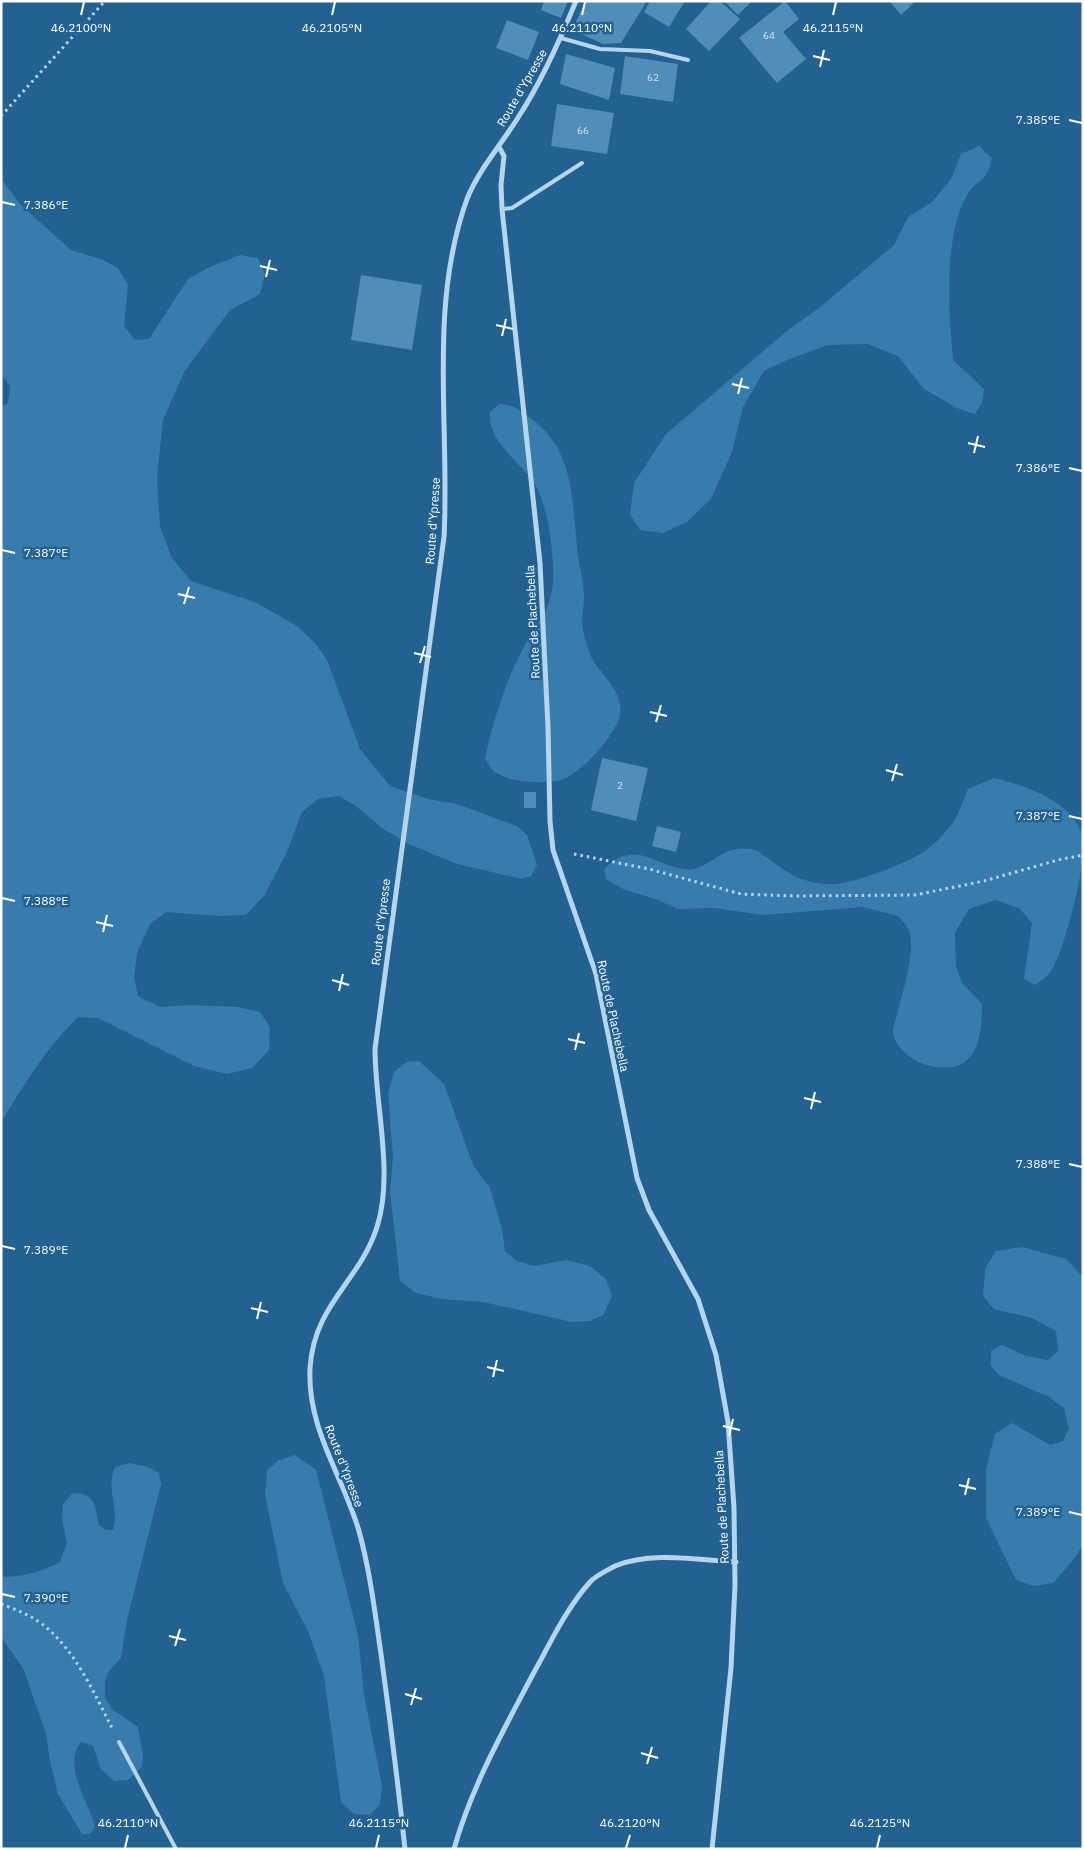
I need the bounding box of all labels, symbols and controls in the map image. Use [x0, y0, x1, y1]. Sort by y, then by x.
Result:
text: 46.2100°N [51, 20, 111, 35]
text: 46.2105°N [302, 20, 362, 35]
text: 46.2110°N [552, 20, 612, 35]
text: 46.2115°N [803, 20, 863, 35]
house number: 64 [763, 29, 775, 42]
street label: Route d'Ypresse [493, 46, 550, 129]
house number: 62 [647, 71, 659, 84]
text: 7.385°E [1016, 112, 1060, 127]
house number: 66 [577, 124, 589, 137]
text: 7.386°E [24, 197, 68, 212]
text: 7.386°E [1016, 460, 1060, 475]
street label: Route d'Ypresse [422, 476, 443, 565]
text: 7.387°E [24, 545, 68, 560]
street label: Route de Plachebella [522, 564, 543, 679]
house number: 2 [617, 779, 623, 792]
text: 7.387°E [1016, 808, 1060, 823]
street label: Route d'Ypresse [368, 877, 393, 966]
text: 7.388°E [24, 893, 68, 908]
street label: Route de Plachebella [594, 959, 633, 1074]
text: 7.388°E [1016, 1156, 1060, 1171]
text: 7.389°E [24, 1242, 68, 1257]
street label: Route d'Ypresse [322, 1422, 367, 1510]
street label: Route de Plachebella [711, 1449, 732, 1564]
text: 7.389°E [1016, 1504, 1060, 1519]
text: 7.390°E [24, 1590, 68, 1605]
text: 46.2110°N [98, 1815, 158, 1830]
text: 46.2115°N [349, 1815, 409, 1830]
text: 46.2120°N [600, 1815, 660, 1830]
text: 46.2125°N [850, 1815, 910, 1830]

